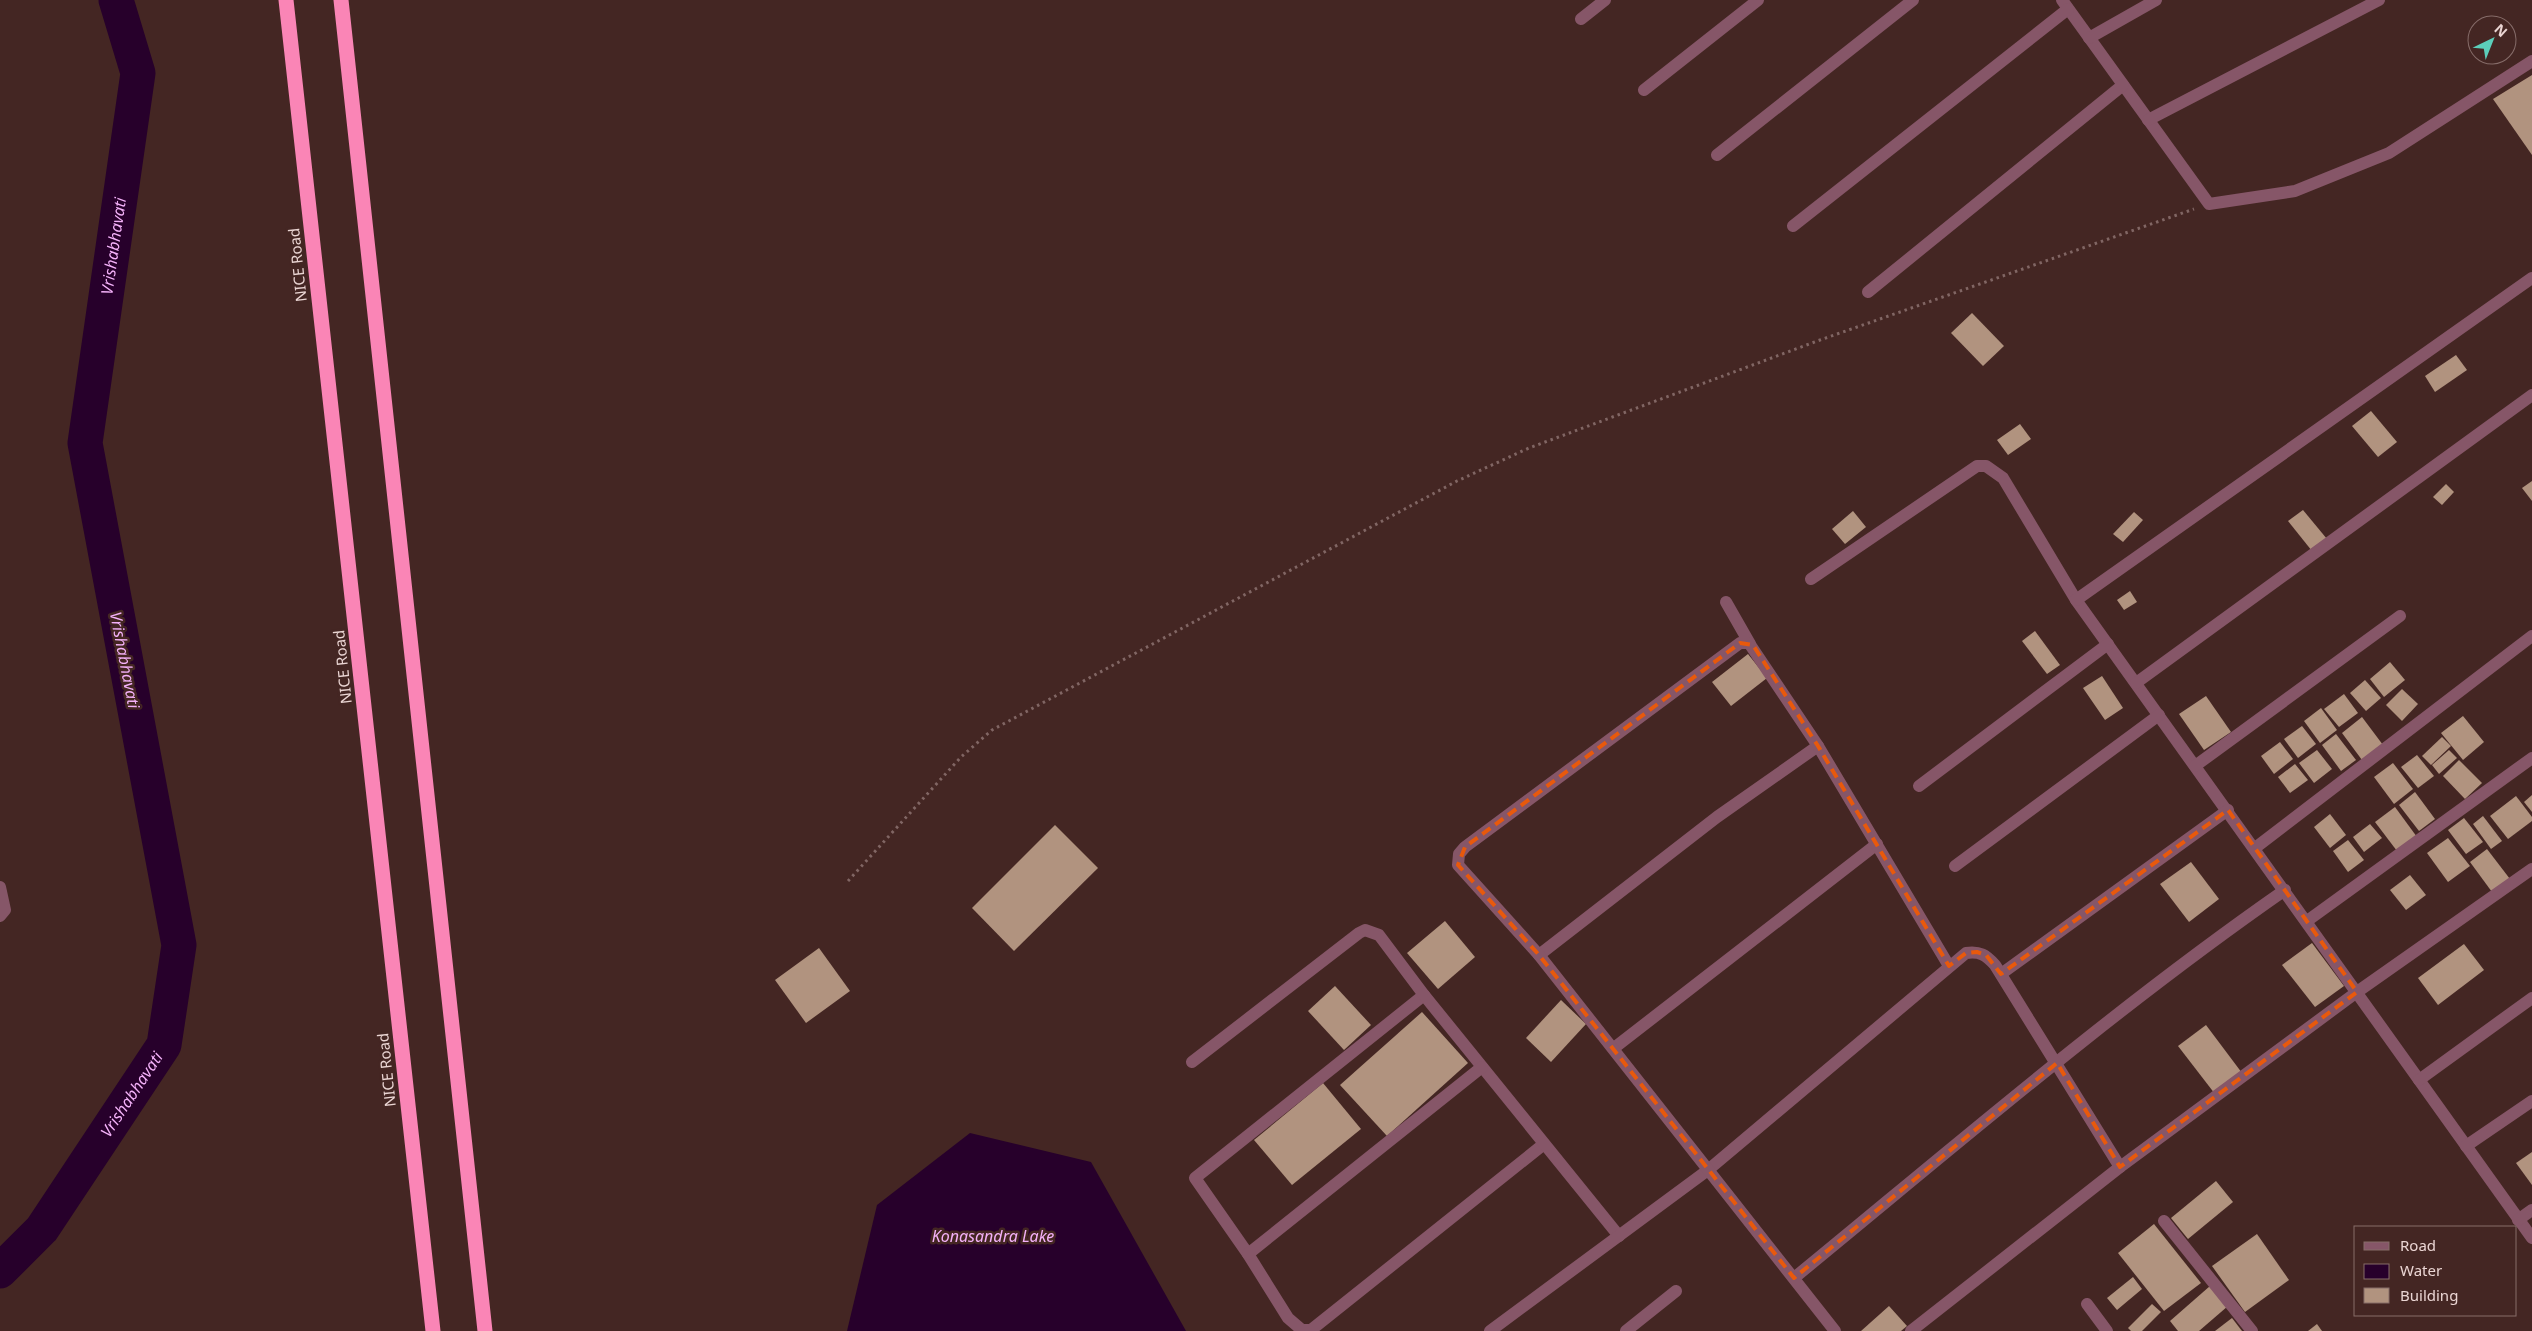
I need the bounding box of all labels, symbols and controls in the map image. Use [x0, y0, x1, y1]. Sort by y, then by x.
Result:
north arrow [2467, 15, 2517, 65]
text: N [2491, 19, 2512, 41]
water label: Vrishabhavati [95, 195, 131, 296]
street label: NICE Road [283, 227, 311, 303]
water label: Vrishabhavati [105, 610, 145, 711]
street label: NICE Road [328, 629, 356, 705]
street label: NICE Road [372, 1032, 400, 1108]
water label: Vrishabhavati [95, 1047, 168, 1141]
water label: Konasandra Lake [932, 1225, 1054, 1247]
legend [2354, 1226, 2517, 1316]
text: Road [2400, 1235, 2436, 1255]
text: Water [2400, 1260, 2442, 1280]
text: Building [2400, 1285, 2458, 1305]

